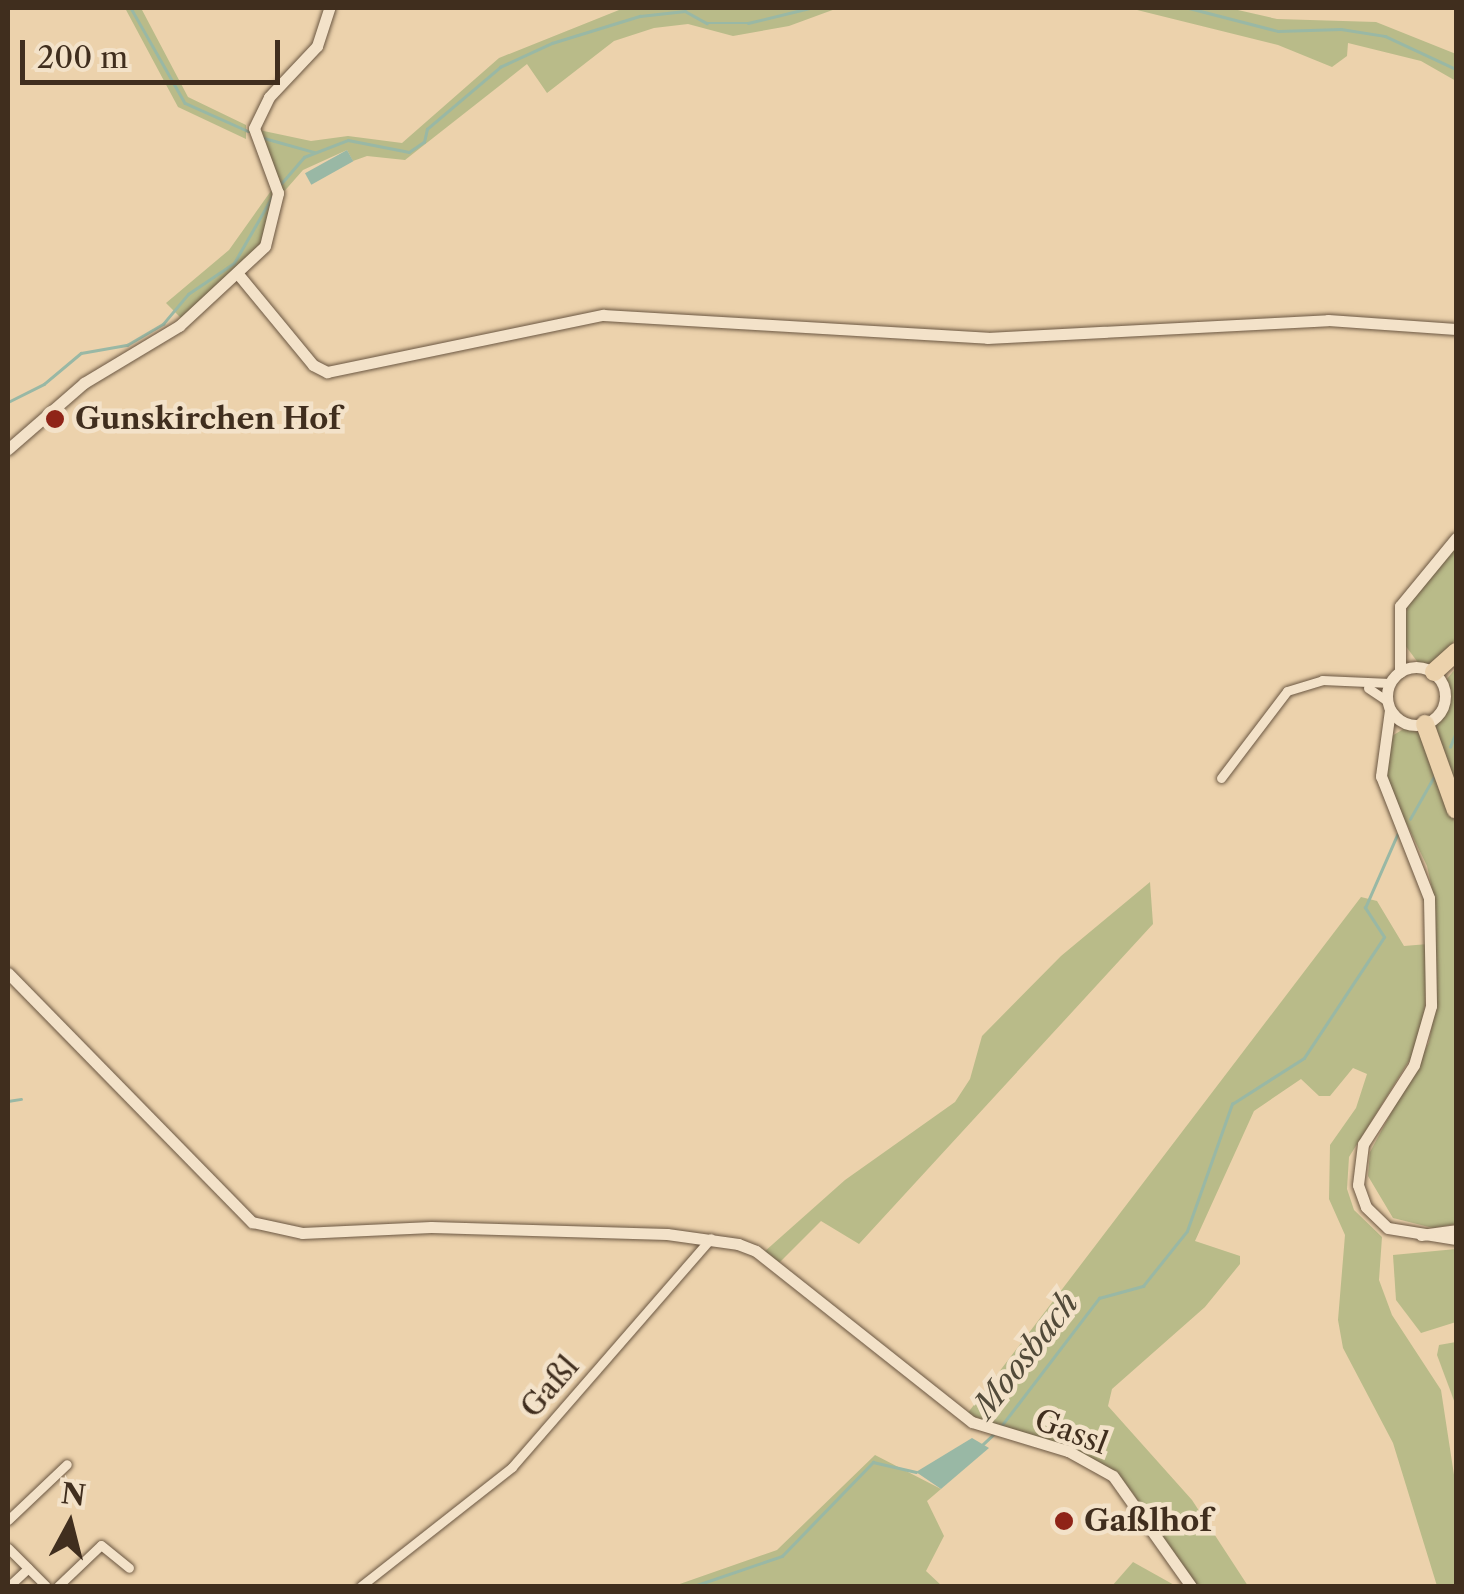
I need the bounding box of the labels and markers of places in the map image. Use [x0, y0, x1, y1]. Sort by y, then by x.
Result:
place label: Gunskirchen Hof [75, 401, 341, 437]
marker: Gunskirchen Hof [44, 408, 66, 430]
place label: Gaßlhof [1084, 1503, 1212, 1539]
marker: Gaßlhof [1053, 1510, 1075, 1532]

